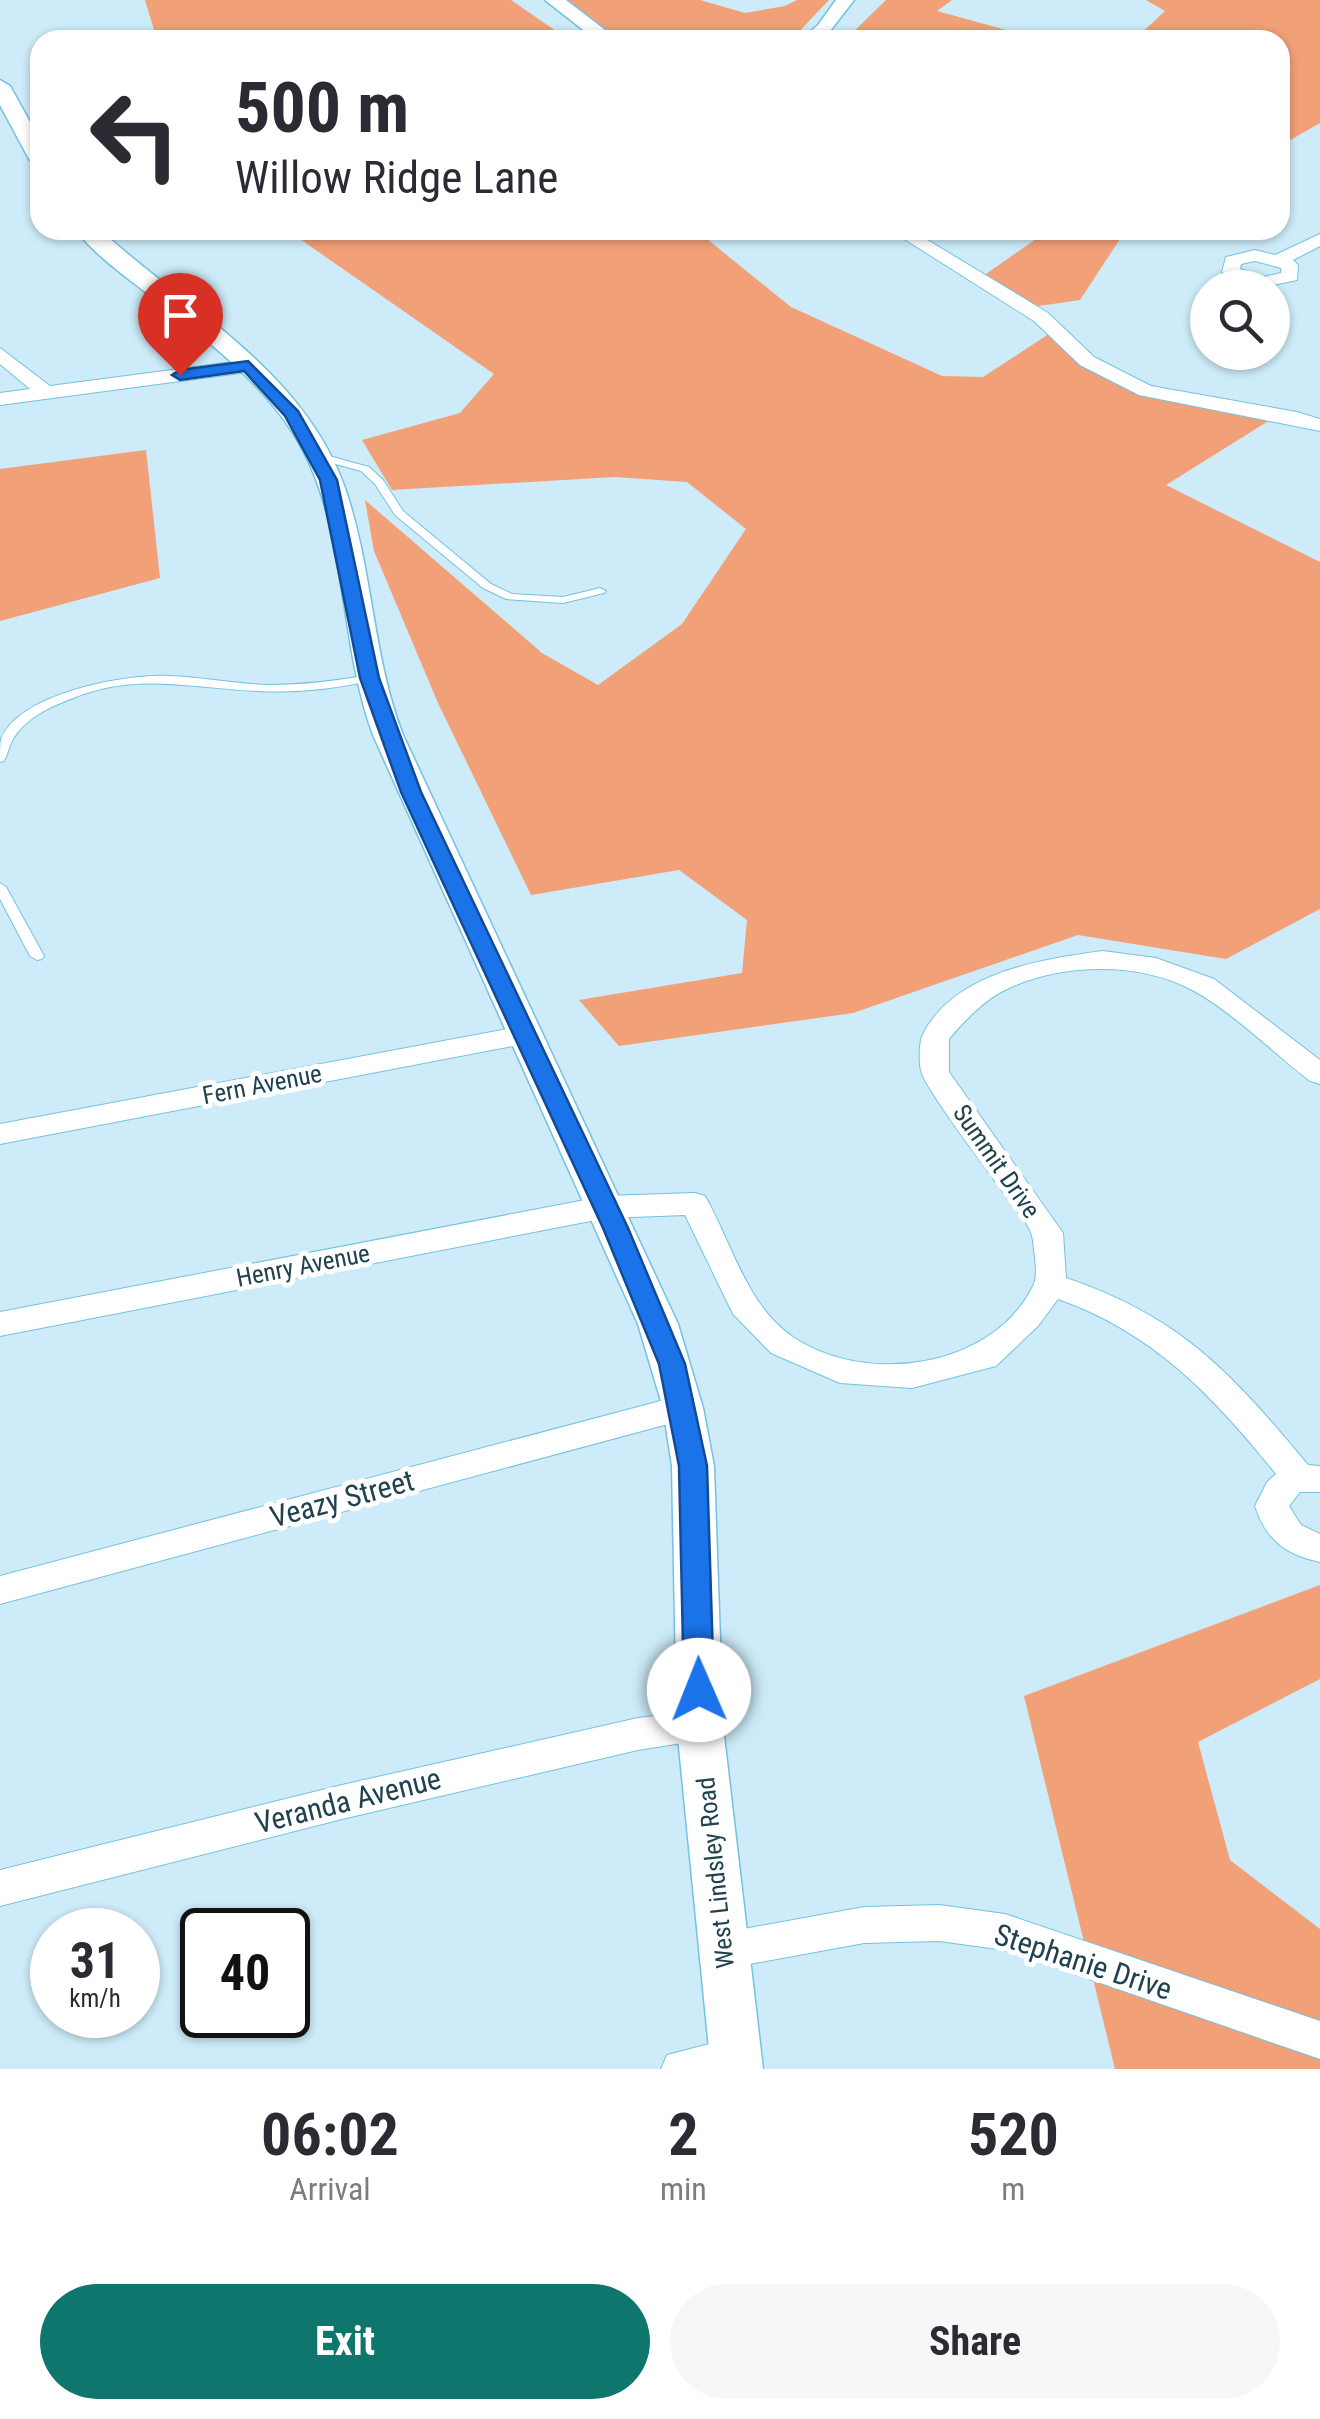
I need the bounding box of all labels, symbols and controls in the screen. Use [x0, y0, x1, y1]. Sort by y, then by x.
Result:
text: 500 m [235, 67, 409, 149]
icon: left [70, 70, 200, 200]
text: Willow Ridge Lane [235, 151, 558, 204]
map controls [1190, 270, 1290, 370]
button: search [1190, 270, 1290, 370]
pin [138, 273, 223, 376]
icon: arrive [153, 288, 208, 343]
street label: Fern Avenue [200, 1059, 324, 1110]
street label: Summit Drive [947, 1099, 1046, 1223]
street label: Henry Avenue [234, 1238, 372, 1293]
street label: Veazy Street [266, 1463, 418, 1535]
position arrow [647, 1638, 751, 1742]
street label: Veranda Avenue [251, 1761, 444, 1841]
street label: West Lindsley Road [691, 1776, 740, 1970]
speed limit sign: 40 [180, 1908, 310, 2038]
street label: Stephanie Drive [990, 1916, 1176, 2007]
text: 31 [70, 1932, 120, 1990]
text: km/h [69, 1984, 121, 2013]
text: 06:02 [261, 2099, 399, 2170]
text: 2 [668, 2099, 699, 2170]
text: 520 [968, 2099, 1059, 2170]
text: Arrival [289, 2170, 371, 2208]
text: min [660, 2170, 707, 2208]
text: m [1001, 2170, 1025, 2208]
button: Exit [40, 2284, 650, 2399]
button: Share [670, 2284, 1280, 2399]

